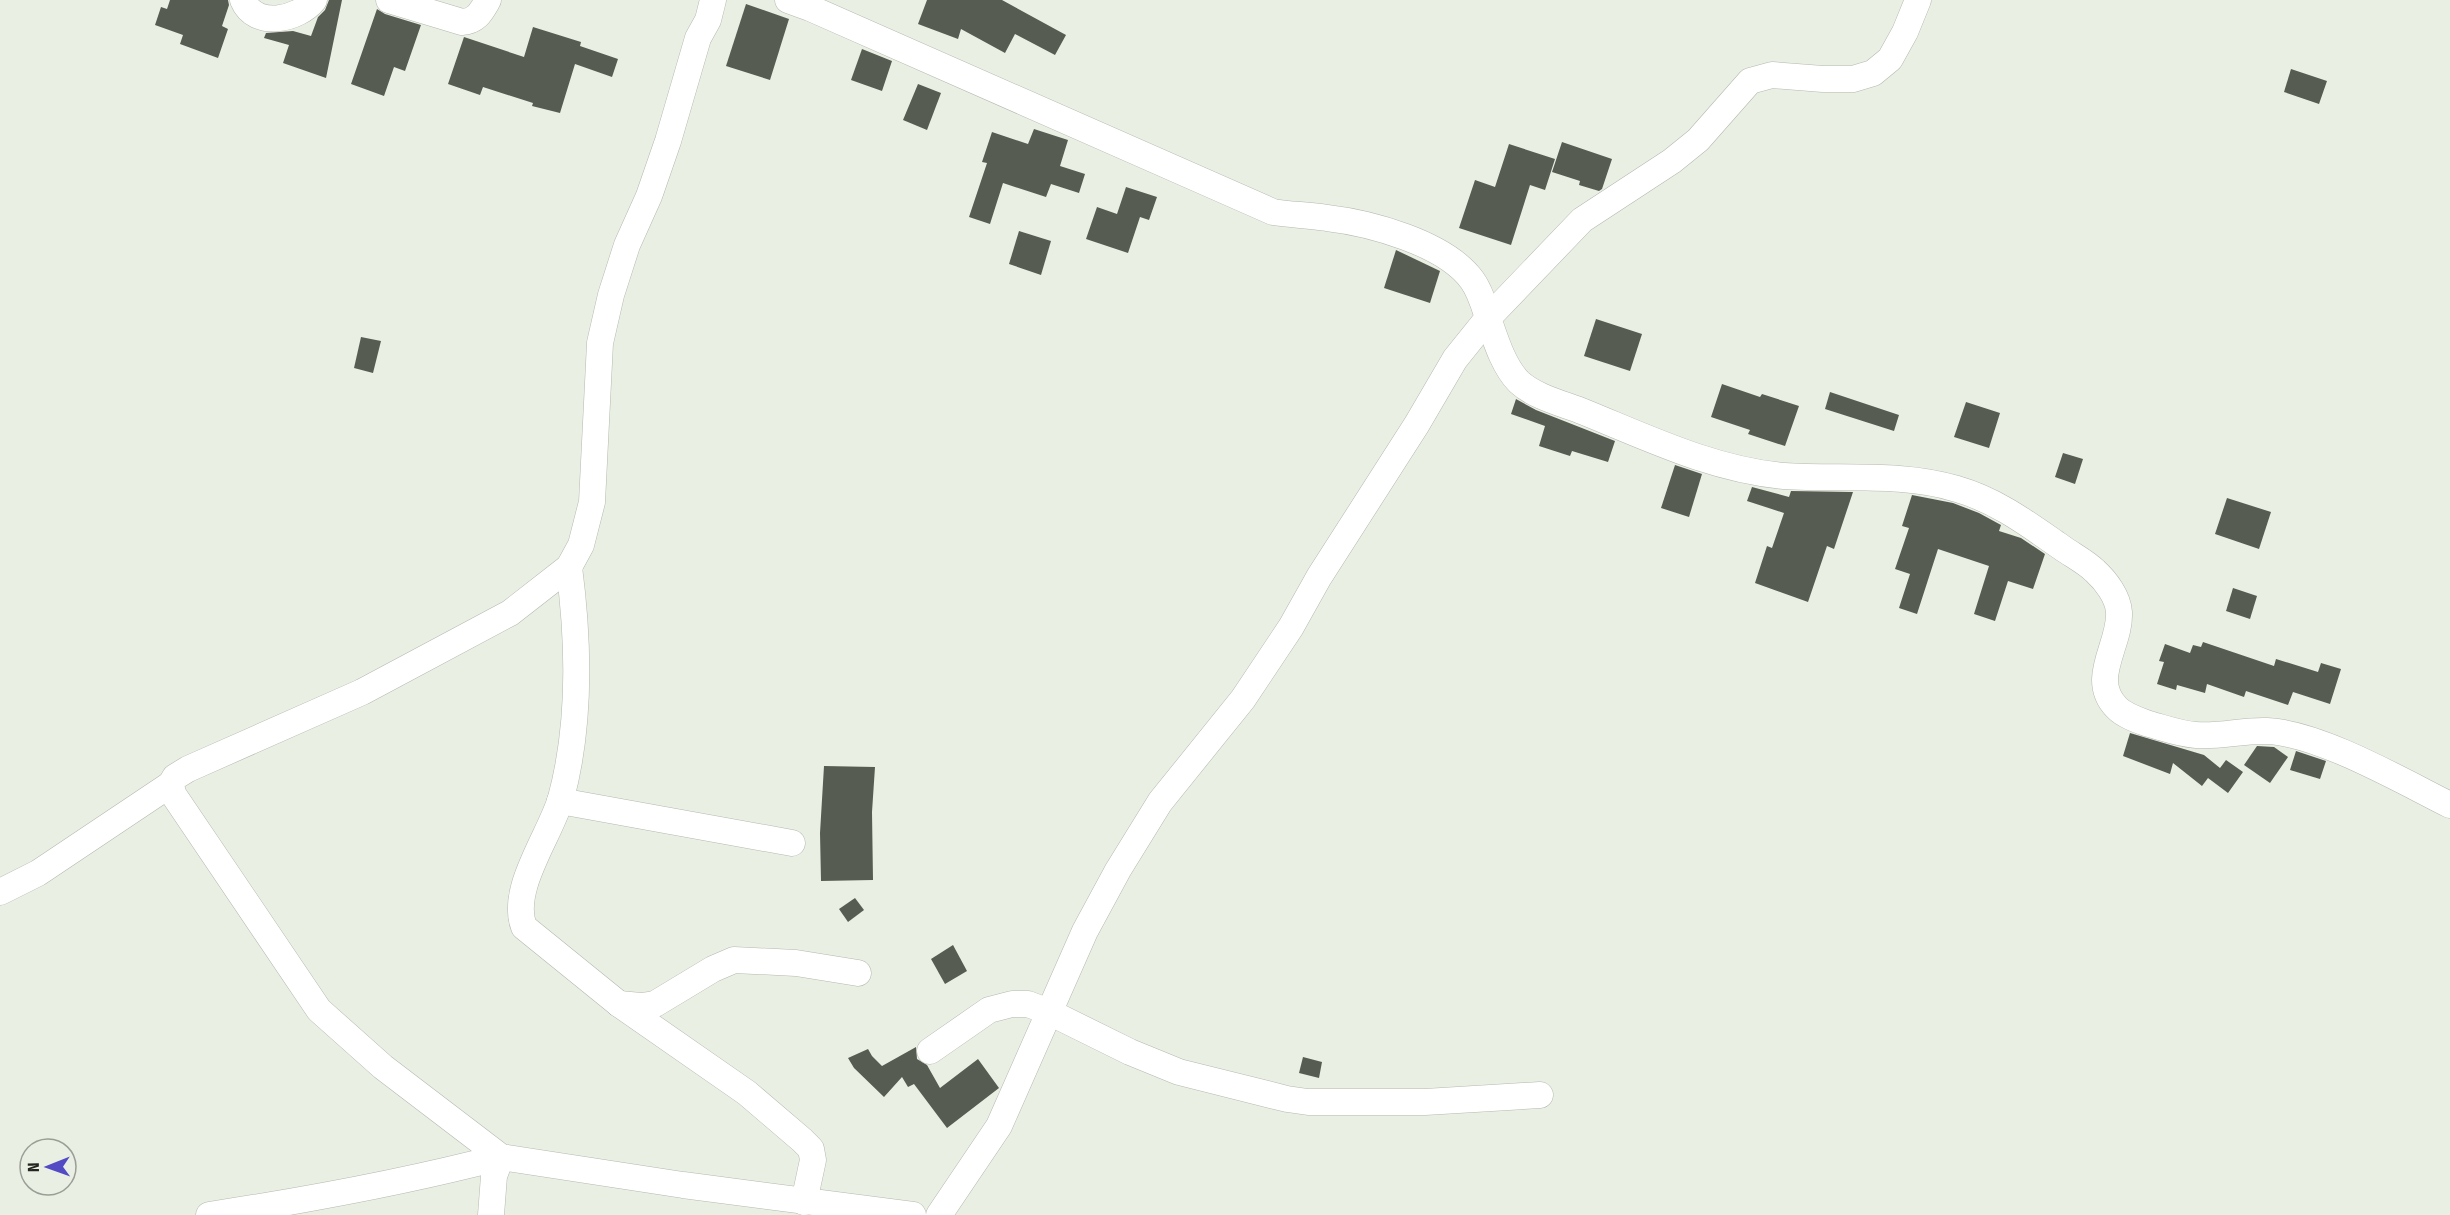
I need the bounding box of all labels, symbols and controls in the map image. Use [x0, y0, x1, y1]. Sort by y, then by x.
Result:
north arrow [18, 1137, 78, 1197]
text: N [24, 1162, 43, 1172]

